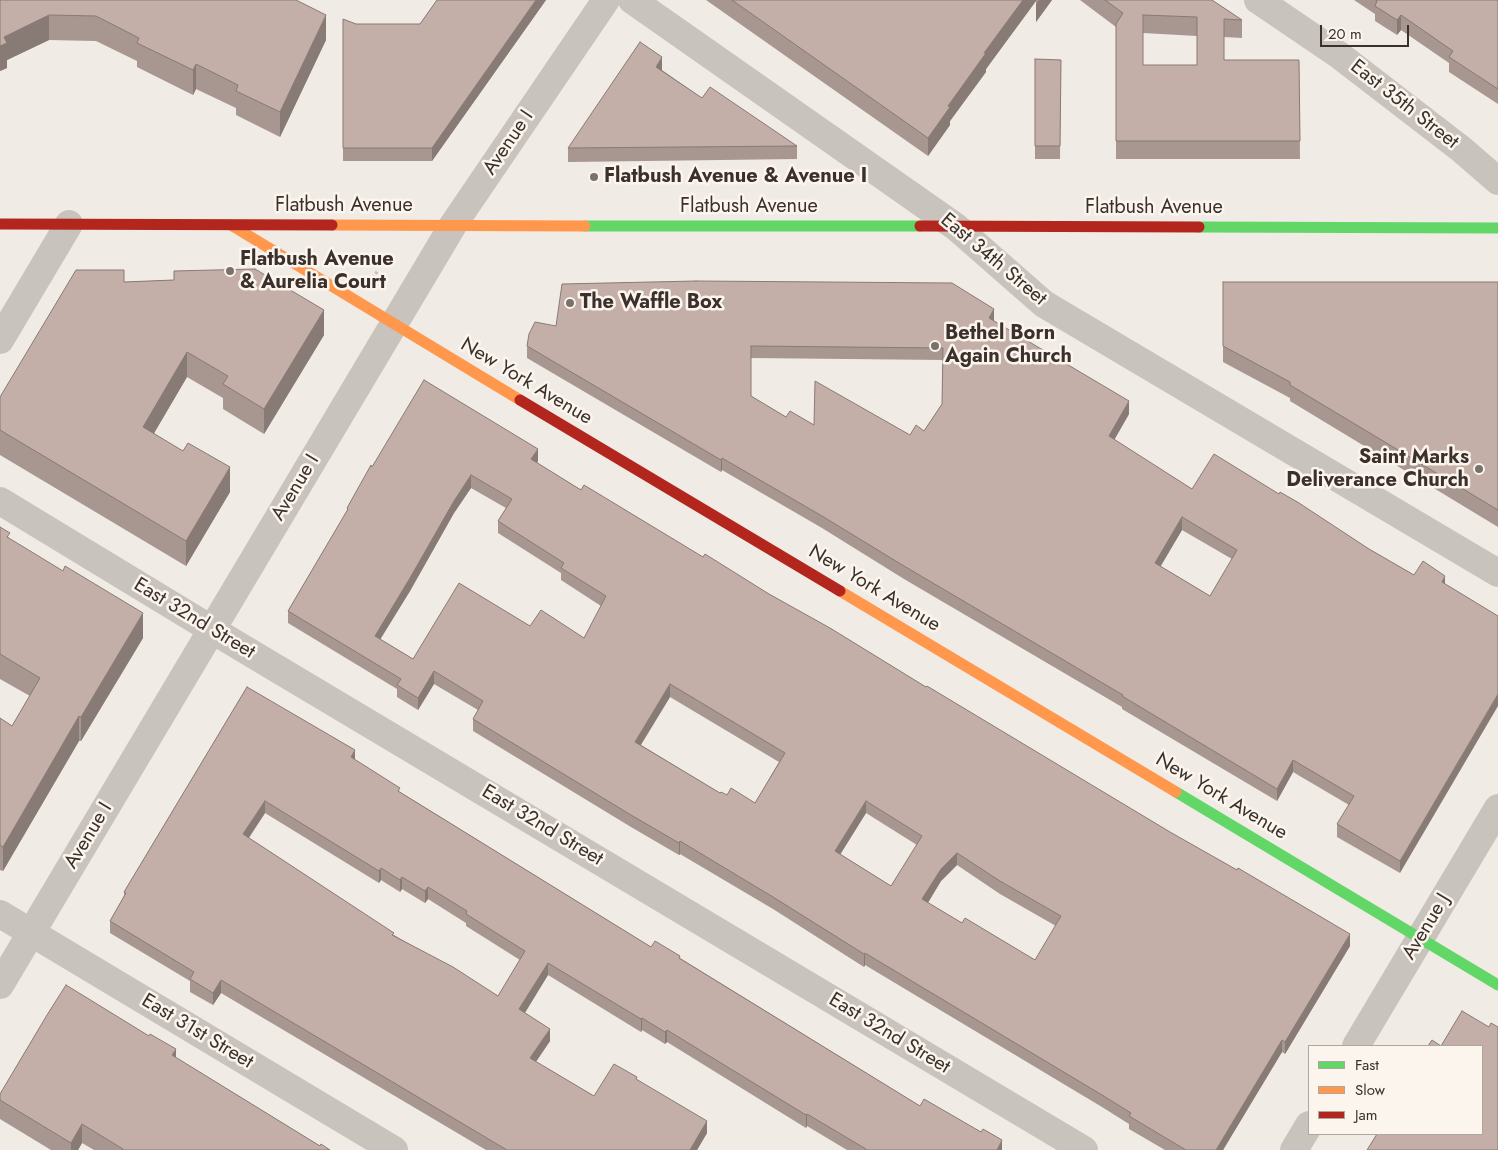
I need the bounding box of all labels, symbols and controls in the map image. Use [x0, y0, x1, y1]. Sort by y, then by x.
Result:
scale bar [1323, 15, 1412, 47]
text: 20 m [1328, 23, 1362, 45]
street label: East 35th Street [1345, 55, 1463, 155]
street label: Avenue I [479, 106, 539, 180]
place label: Flatbush Avenue & Avenue I [604, 165, 867, 189]
marker: Flatbush Avenue & Avenue I [588, 171, 600, 183]
street label: Flatbush Avenue [275, 194, 413, 218]
street label: Flatbush Avenue [680, 195, 818, 219]
street label: Flatbush Avenue [1085, 196, 1223, 220]
street label: East 34th Street [935, 209, 1051, 311]
place label: Flatbush Avenue & Aurelia Court [240, 248, 394, 295]
marker: Flatbush Avenue & Aurelia Court [224, 265, 236, 277]
place label: The Waffle Box [580, 291, 722, 315]
marker: The Waffle Box [564, 297, 576, 309]
place label: Bethel Born Again Church [945, 322, 1072, 369]
street label: New York Avenue [456, 333, 596, 431]
marker: Bethel Born Again Church [929, 340, 941, 352]
place label: Saint Marks Deliverance Church [1286, 446, 1469, 493]
street label: Avenue I [267, 450, 325, 526]
marker: Saint Marks Deliverance Church [1473, 463, 1485, 475]
street label: New York Avenue [804, 540, 944, 638]
street label: East 32nd Street [129, 573, 259, 665]
street label: New York Avenue [1151, 748, 1291, 846]
street label: East 32nd Street [477, 780, 607, 872]
street label: Avenue I [60, 798, 118, 874]
street label: Avenue J [1398, 889, 1456, 965]
street label: East 32nd Street [824, 988, 954, 1080]
street label: East 31st Street [137, 989, 257, 1075]
legend [1308, 1045, 1483, 1135]
text: Fast [1355, 1054, 1379, 1076]
text: Slow [1355, 1079, 1385, 1101]
text: Jam [1355, 1104, 1378, 1126]

